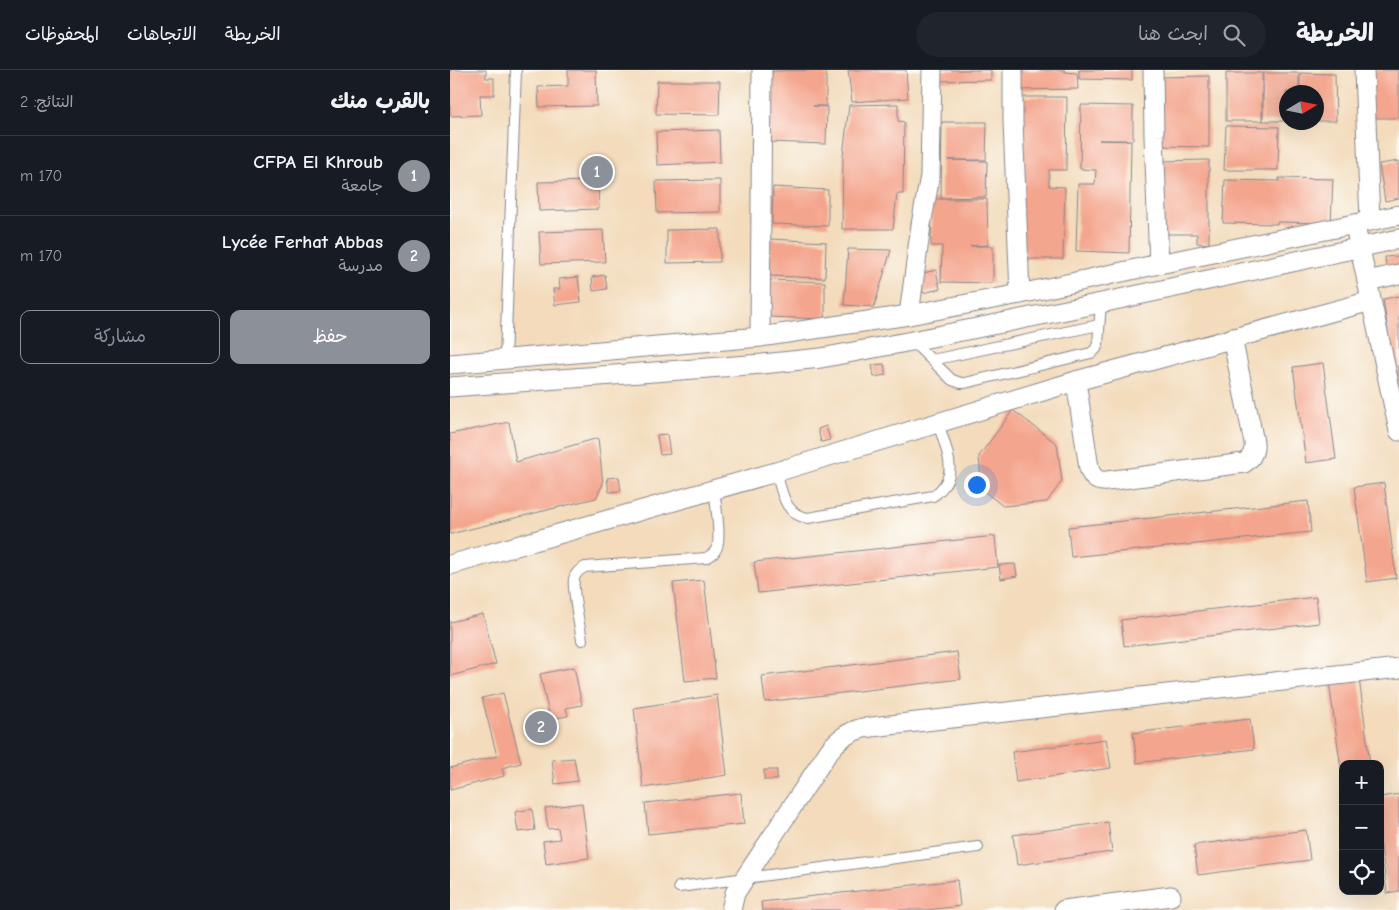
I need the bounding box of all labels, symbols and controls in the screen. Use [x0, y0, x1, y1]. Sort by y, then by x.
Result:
search box [916, 12, 1266, 57]
text: الخريطة [1296, 19, 1374, 47]
icon: search [1220, 21, 1248, 49]
text: ابحث هنا [1138, 23, 1208, 45]
text: المحفوظات [25, 24, 99, 45]
text: الاتجاهات [127, 24, 197, 45]
text: الخريطة [225, 24, 281, 45]
north arrow [1279, 85, 1324, 130]
text: بالقرب منك [330, 89, 430, 113]
text: النتائج: 2 [20, 93, 74, 111]
text: CFPA El Khroub [253, 151, 383, 173]
pin: 1 [581, 153, 613, 191]
text: 170 m [20, 167, 62, 185]
text: 1 [411, 167, 417, 185]
text: جامعة [341, 177, 383, 195]
text: Lycée Ferhat Abbas [222, 231, 383, 253]
text: 170 m [20, 247, 62, 265]
text: 2 [410, 247, 418, 265]
text: مدرسة [338, 257, 383, 275]
button: مشاركة [20, 310, 220, 364]
button: حفظ [230, 310, 430, 364]
your location [964, 472, 990, 498]
pin: 2 [525, 708, 557, 746]
map controls [1339, 760, 1384, 895]
button: + [1339, 760, 1384, 805]
button: − [1339, 805, 1384, 850]
button: locate [1339, 850, 1384, 895]

